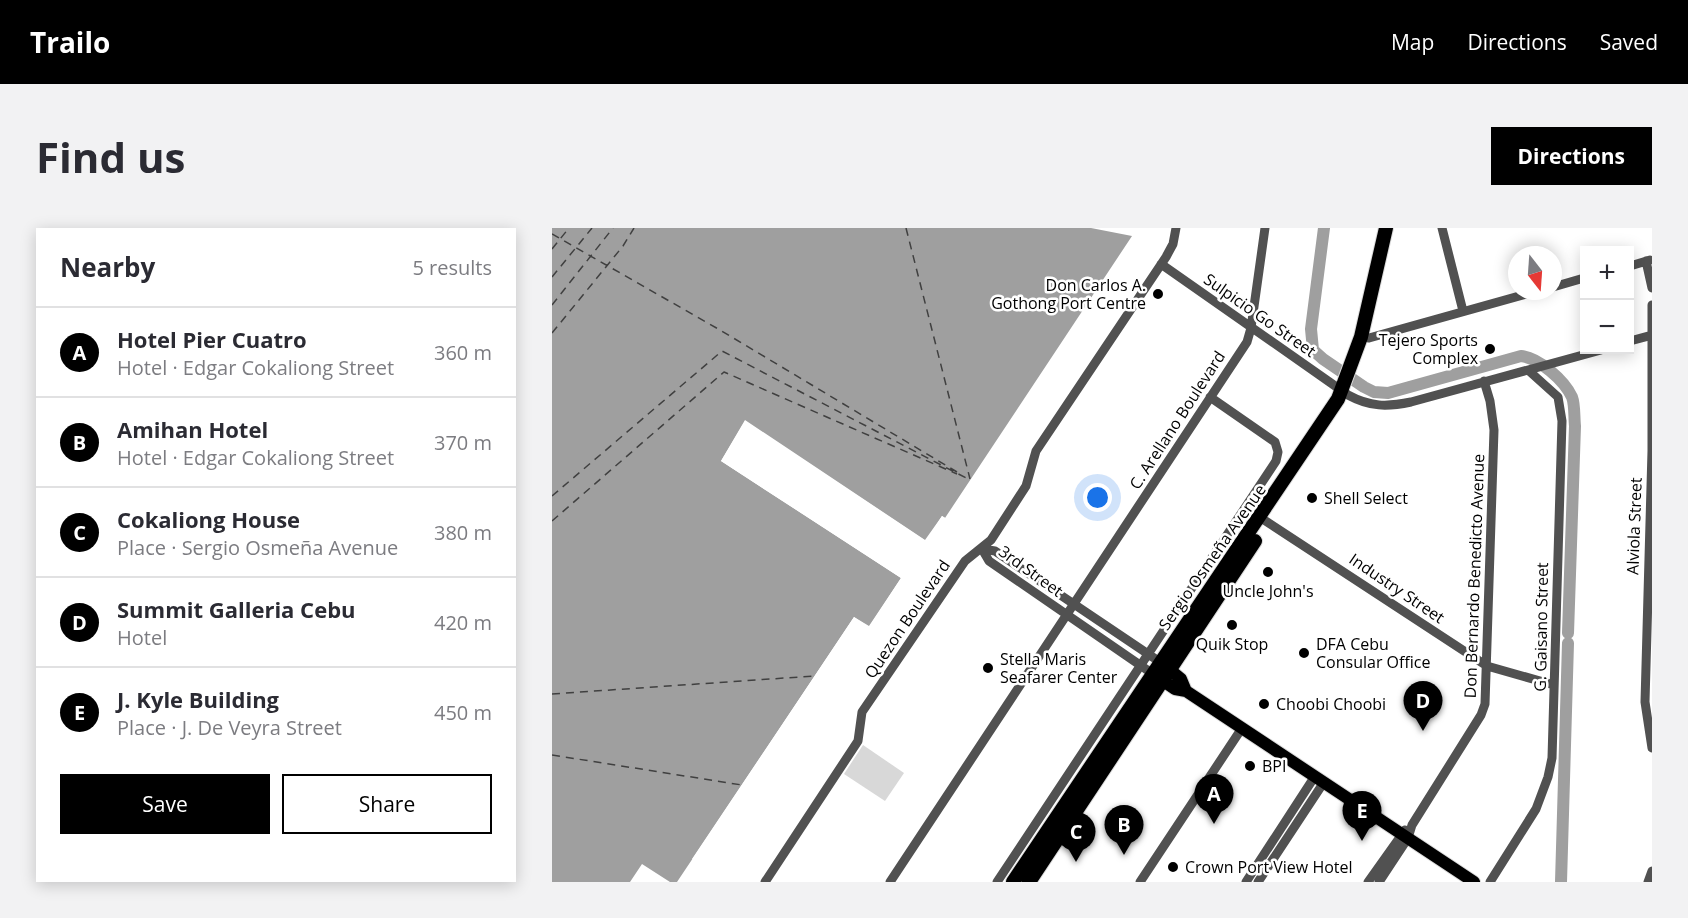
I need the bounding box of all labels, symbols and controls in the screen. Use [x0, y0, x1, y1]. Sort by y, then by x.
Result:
text: Trailo [30, 23, 110, 61]
text: Map [1391, 28, 1434, 56]
text: Directions [1467, 28, 1567, 56]
text: Saved [1600, 28, 1658, 56]
button: Directions [1491, 127, 1652, 185]
text: Find us [36, 128, 185, 185]
north arrow [1508, 246, 1562, 300]
map controls [1580, 246, 1634, 354]
button: + [1580, 246, 1634, 300]
text: Nearby [60, 249, 155, 285]
text: 5 results [412, 254, 492, 281]
street label: Sulpicio Go Street [1200, 268, 1321, 362]
place label: Don Carlos A. Gothong Port Centre [991, 274, 1146, 314]
marker: Don Carlos A. Gothong Port Centre [1151, 287, 1165, 301]
button: − [1580, 300, 1634, 354]
text: Hotel Pier Cuatro [117, 324, 307, 354]
place label: Tejero Sports Complex [1379, 329, 1479, 369]
text: A [73, 339, 86, 366]
text: 360 m [434, 339, 492, 366]
marker: Tejero Sports Complex [1483, 342, 1497, 356]
street label: C. Arellano Boulevard [1124, 347, 1230, 493]
text: Hotel · Edgar Cokaliong Street [117, 354, 394, 381]
text: Amihan Hotel [117, 414, 268, 444]
text: B [73, 429, 86, 456]
text: 370 m [434, 429, 492, 456]
text: Hotel · Edgar Cokaliong Street [117, 444, 394, 471]
street label: Don Bernardo Benedicto Avenue [1459, 453, 1489, 699]
street label: Alviola Street [1621, 477, 1647, 575]
street label: Sergio Osmeña Avenue [1153, 480, 1271, 634]
your location [1083, 483, 1112, 512]
place label: Shell Select [1324, 487, 1408, 509]
marker: Shell Select [1305, 491, 1319, 505]
text: Cokaliong House [117, 504, 300, 534]
text: C [73, 519, 86, 546]
text: 380 m [434, 519, 492, 546]
text: Place · Sergio Osmeña Avenue [117, 534, 398, 561]
street label: 3rd Street [994, 540, 1068, 602]
street label: Industry Street [1345, 548, 1449, 628]
street label: Quezon Boulevard [859, 556, 955, 682]
street label: G. Gaisano Street [1529, 562, 1553, 692]
marker: Uncle John's [1261, 565, 1275, 579]
place label: Uncle John's [1223, 580, 1314, 602]
text: Summit Galleria Cebu [117, 594, 356, 624]
text: D [72, 609, 87, 636]
text: 420 m [434, 609, 492, 636]
marker: Quik Stop [1225, 618, 1239, 632]
text: Hotel [117, 624, 167, 651]
place label: Quik Stop [1196, 633, 1268, 655]
place label: DFA Cebu Consular Office [1316, 633, 1430, 673]
marker: DFA Cebu Consular Office [1297, 646, 1311, 660]
place label: Stella Maris Seafarer Center [1000, 648, 1118, 688]
marker: Stella Maris Seafarer Center [981, 661, 995, 675]
pin: D [1404, 682, 1442, 731]
text: J. Kyle Building [117, 684, 279, 714]
place label: Choobi Choobi [1276, 693, 1386, 715]
marker: Choobi Choobi [1257, 697, 1271, 711]
text: E [74, 699, 85, 726]
text: 450 m [434, 699, 492, 726]
text: Place · J. De Veyra Street [117, 714, 342, 741]
place label: BPI [1262, 755, 1286, 777]
marker: BPI [1243, 759, 1257, 773]
button: Save [60, 774, 270, 834]
button: Share [282, 774, 492, 834]
pin: A [1194, 774, 1234, 824]
pin: E [1342, 792, 1382, 841]
pin: B [1104, 806, 1144, 855]
pin: C [1056, 812, 1096, 862]
place label: Crown Port View Hotel [1185, 856, 1353, 878]
marker: Crown Port View Hotel [1166, 860, 1180, 874]

